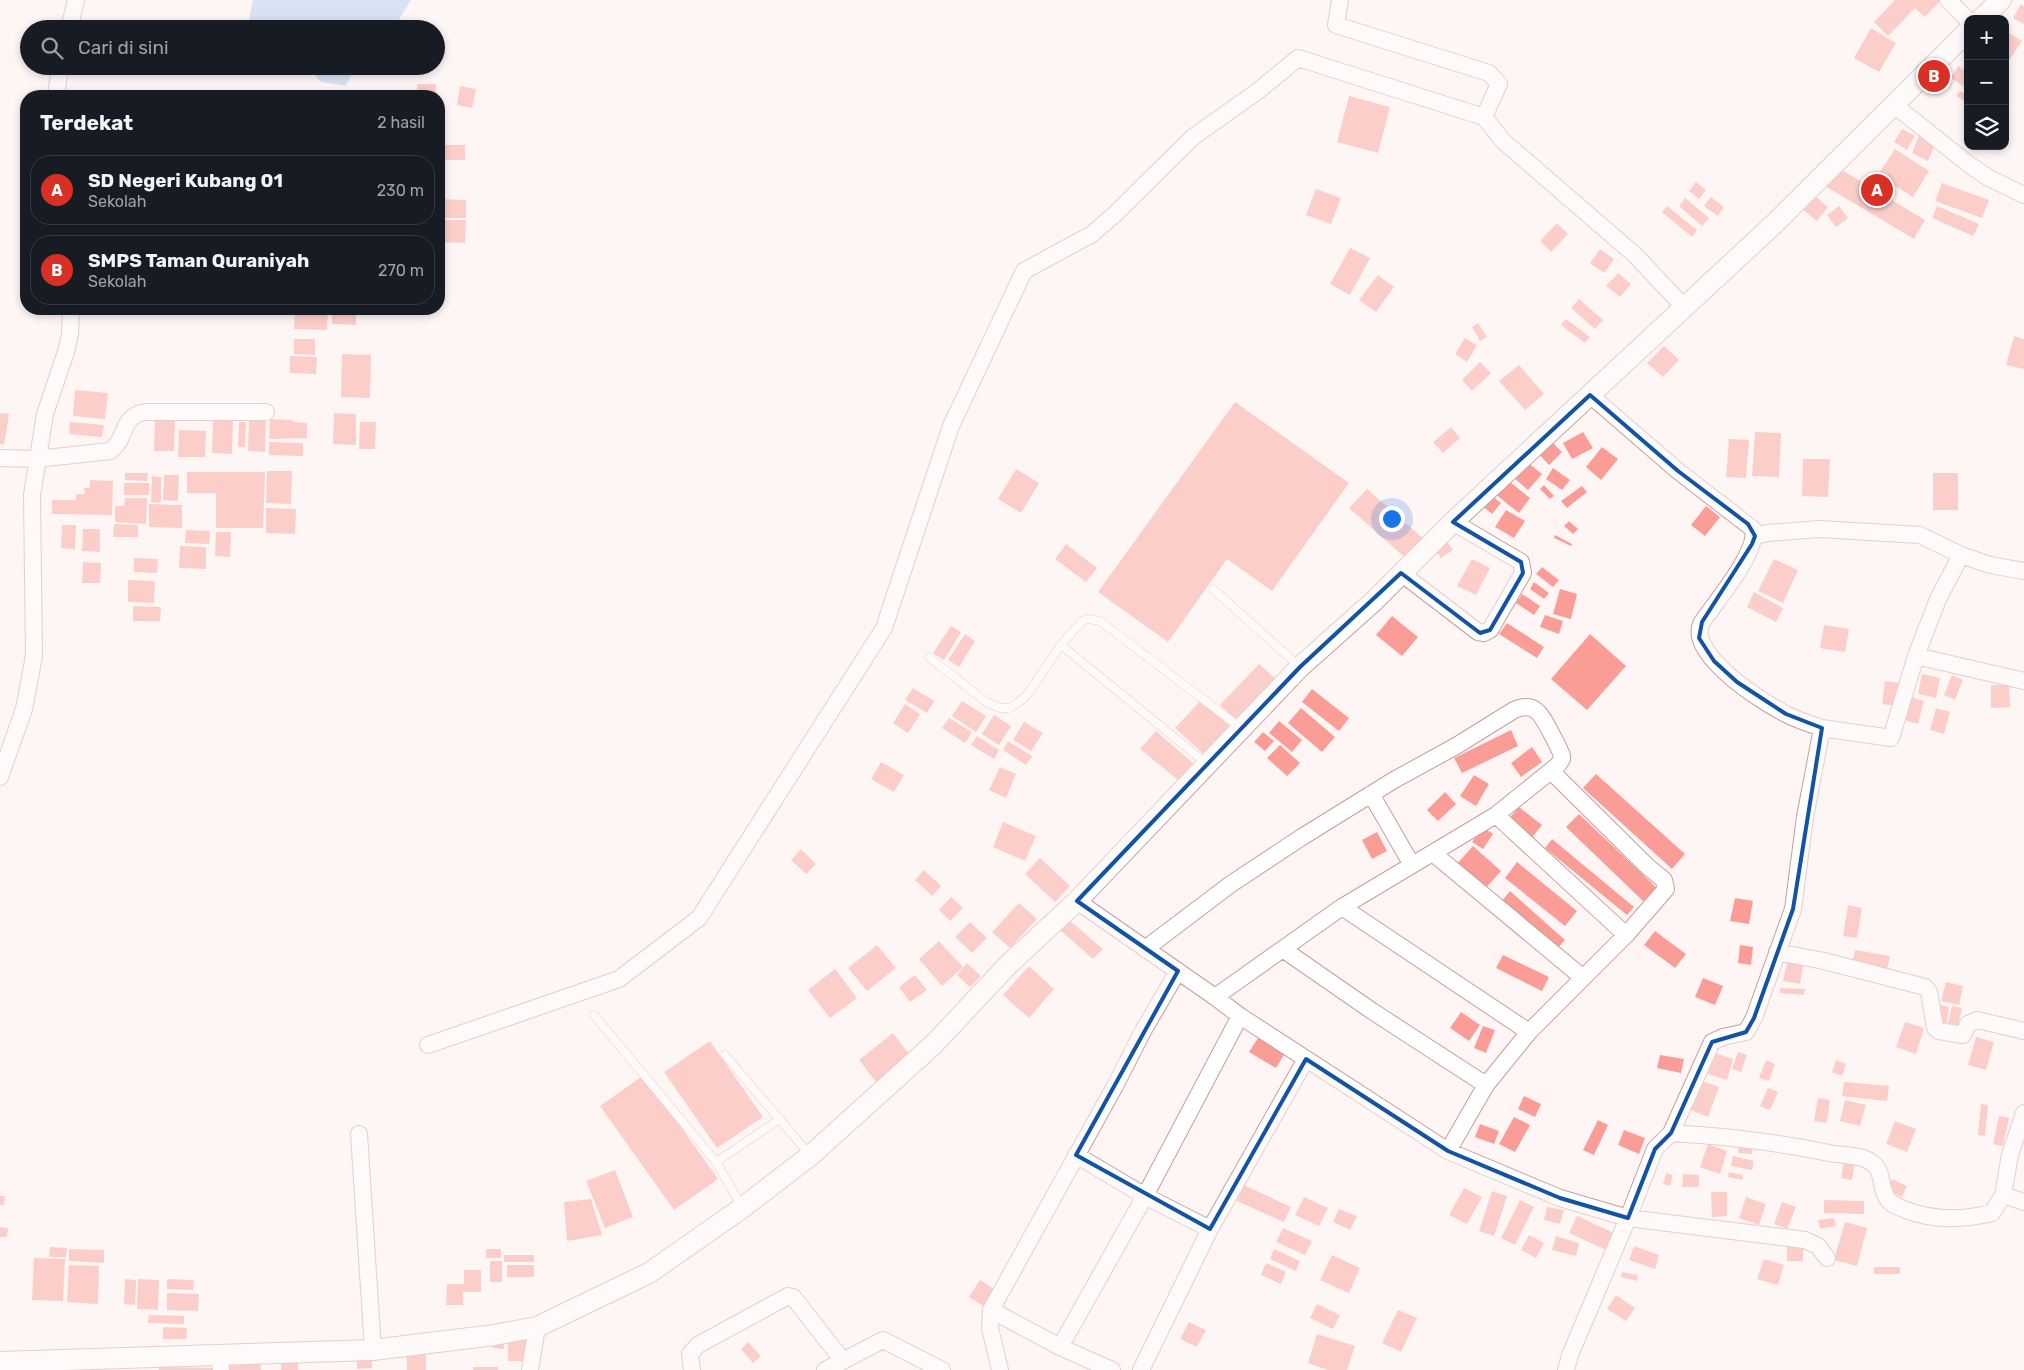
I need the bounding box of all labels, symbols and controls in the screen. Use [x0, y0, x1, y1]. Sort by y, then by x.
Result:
map controls [1964, 15, 2009, 150]
button: + [1964, 15, 2009, 60]
search box [20, 20, 445, 75]
icon: search [38, 34, 66, 62]
text: Cari di sini [78, 36, 169, 59]
pin: B [1918, 57, 1950, 95]
button: − [1964, 60, 2009, 105]
button: layers [1964, 105, 2009, 150]
text: Terdekat [40, 110, 133, 135]
text: 2 hasil [377, 113, 425, 132]
text: SD Negeri Kubang 01 [88, 169, 283, 192]
pin: A [1861, 171, 1893, 209]
text: A [51, 181, 63, 200]
text: 230 m [377, 181, 424, 200]
text: Sekolah [88, 192, 146, 211]
text: SMPS Taman Quraniyah [88, 249, 309, 272]
text: B [51, 261, 63, 280]
text: 270 m [378, 261, 424, 280]
text: Sekolah [88, 272, 146, 291]
your location [1379, 506, 1405, 532]

